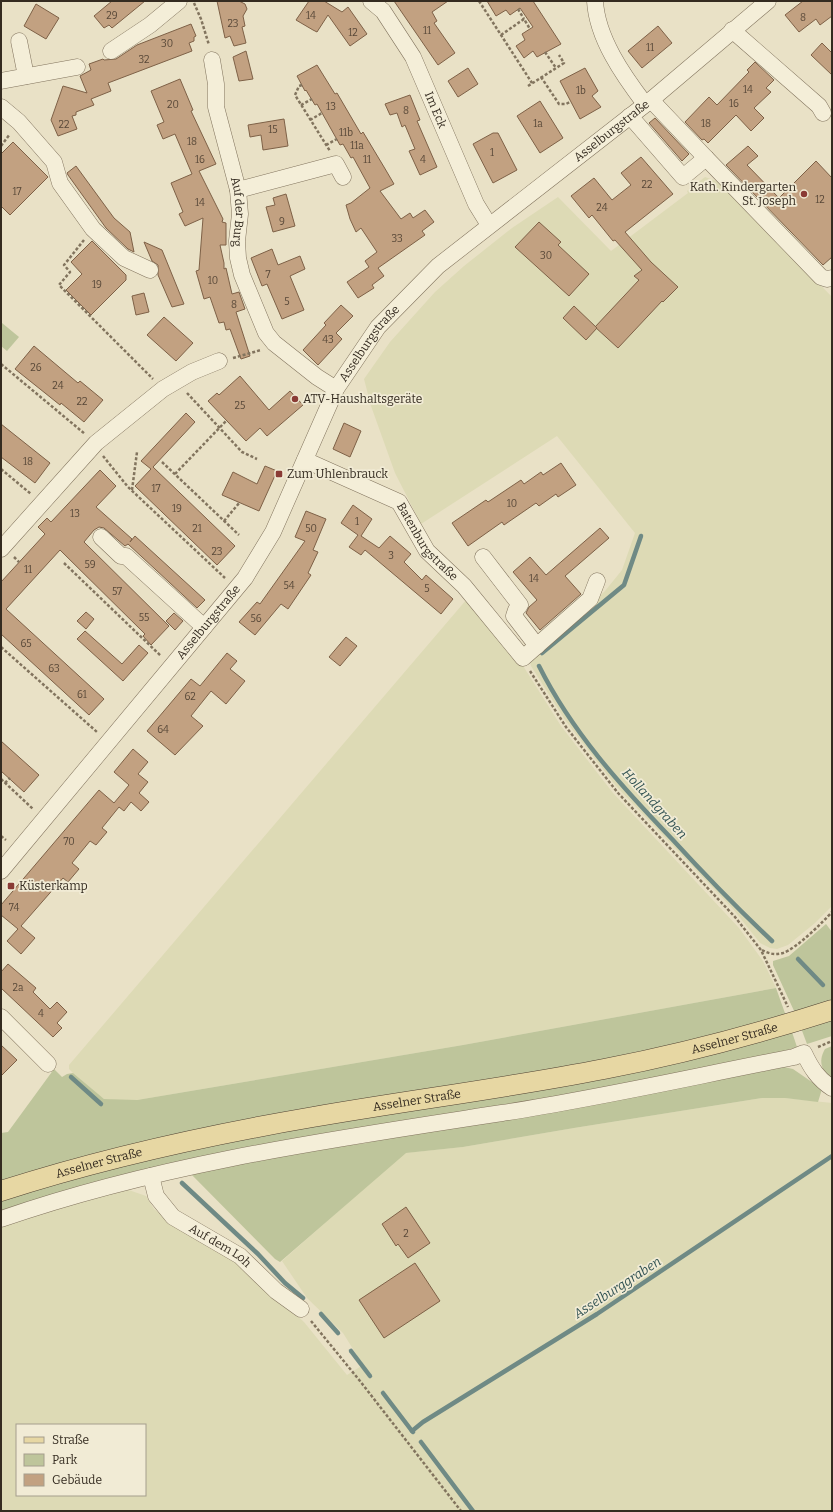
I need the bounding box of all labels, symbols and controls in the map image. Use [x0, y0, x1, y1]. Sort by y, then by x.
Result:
house number: 29 [106, 10, 118, 22]
house number: 14 [306, 10, 316, 22]
house number: 8 [800, 12, 806, 24]
house number: 23 [227, 18, 239, 30]
house number: 11 [423, 25, 431, 37]
house number: 12 [348, 27, 358, 39]
house number: 30 [161, 38, 173, 50]
house number: 11 [646, 42, 654, 54]
house number: 32 [138, 54, 150, 66]
house number: 14 [743, 84, 753, 96]
house number: 1b [576, 85, 586, 97]
street label: Im Eck [422, 90, 450, 130]
street label: Asselburgstraße [571, 97, 652, 164]
house number: 16 [729, 98, 739, 110]
house number: 20 [167, 99, 179, 111]
house number: 13 [326, 101, 336, 113]
house number: 8 [403, 105, 409, 117]
house number: 1a [533, 118, 543, 130]
house number: 18 [701, 118, 711, 130]
house number: 22 [59, 119, 69, 131]
house number: 15 [268, 124, 278, 136]
house number: 11b [339, 127, 353, 139]
house number: 18 [187, 136, 197, 148]
house number: 11a [350, 140, 364, 152]
house number: 1 [490, 147, 494, 159]
house number: 16 [195, 154, 205, 166]
house number: 11 [363, 154, 371, 166]
house number: 4 [420, 154, 426, 166]
street label: Auf der Burg [228, 175, 247, 247]
house number: 22 [642, 179, 652, 191]
place label: Kath. Kindergarten St. Joseph [690, 180, 797, 208]
house number: 17 [13, 186, 21, 198]
marker: Kath. Kindergarten St. Joseph [799, 189, 809, 199]
house number: 12 [815, 194, 825, 206]
house number: 14 [195, 197, 205, 209]
house number: 24 [596, 202, 608, 214]
house number: 9 [279, 216, 285, 228]
house number: 33 [391, 233, 403, 245]
house number: 30 [540, 250, 552, 262]
house number: 7 [265, 269, 271, 281]
house number: 10 [208, 275, 218, 287]
house number: 19 [92, 279, 102, 291]
house number: 5 [284, 296, 290, 308]
house number: 8 [231, 299, 237, 311]
street label: Asselburgstraße [336, 302, 402, 384]
house number: 43 [322, 334, 334, 346]
house number: 26 [30, 362, 42, 374]
house number: 24 [52, 380, 64, 392]
place label: ATV-Haushaltsgeräte [303, 392, 422, 406]
marker: ATV-Haushaltsgeräte [290, 394, 300, 404]
house number: 22 [77, 396, 87, 408]
house number: 25 [235, 400, 245, 412]
house number: 18 [23, 456, 33, 468]
place label: Zum Uhlenbrauck [287, 467, 388, 481]
marker: Zum Uhlenbrauck [274, 469, 284, 479]
house number: 17 [152, 483, 160, 495]
house number: 10 [507, 498, 517, 510]
street label: Batenburgstraße [394, 500, 461, 583]
house number: 19 [172, 503, 182, 515]
house number: 13 [70, 508, 80, 520]
house number: 1 [355, 516, 359, 528]
house number: 21 [192, 523, 202, 535]
house number: 50 [305, 523, 317, 535]
house number: 23 [211, 546, 223, 558]
house number: 3 [388, 550, 394, 562]
house number: 59 [84, 559, 96, 571]
house number: 11 [24, 564, 32, 576]
house number: 14 [529, 573, 539, 585]
house number: 54 [283, 580, 295, 592]
street label: Asselburgstraße [174, 582, 243, 662]
house number: 5 [424, 583, 430, 595]
house number: 57 [112, 586, 122, 598]
house number: 55 [139, 612, 149, 624]
house number: 56 [250, 613, 262, 625]
house number: 65 [20, 638, 32, 650]
house number: 63 [48, 663, 60, 675]
house number: 61 [77, 689, 87, 701]
house number: 62 [184, 691, 196, 703]
house number: 64 [157, 724, 169, 736]
water label: Hollandgraben [619, 765, 690, 842]
house number: 70 [63, 836, 75, 848]
place label: Küsterkamp [19, 879, 88, 893]
marker: Küsterkamp [6, 881, 16, 891]
house number: 74 [9, 902, 20, 914]
house number: 2a [13, 982, 24, 994]
house number: 4 [38, 1008, 44, 1020]
street label: Asselner Straße [690, 1020, 779, 1057]
street label: Asselner Straße [372, 1087, 462, 1114]
street label: Asselner Straße [54, 1145, 144, 1181]
street label: Auf dem Loh [187, 1221, 255, 1271]
house number: 2 [403, 1228, 409, 1240]
water label: Asselburggraben [570, 1254, 664, 1322]
legend [16, 1424, 146, 1496]
text: Straße [52, 1433, 89, 1447]
text: Park [52, 1453, 78, 1467]
text: Gebäude [52, 1473, 102, 1487]

